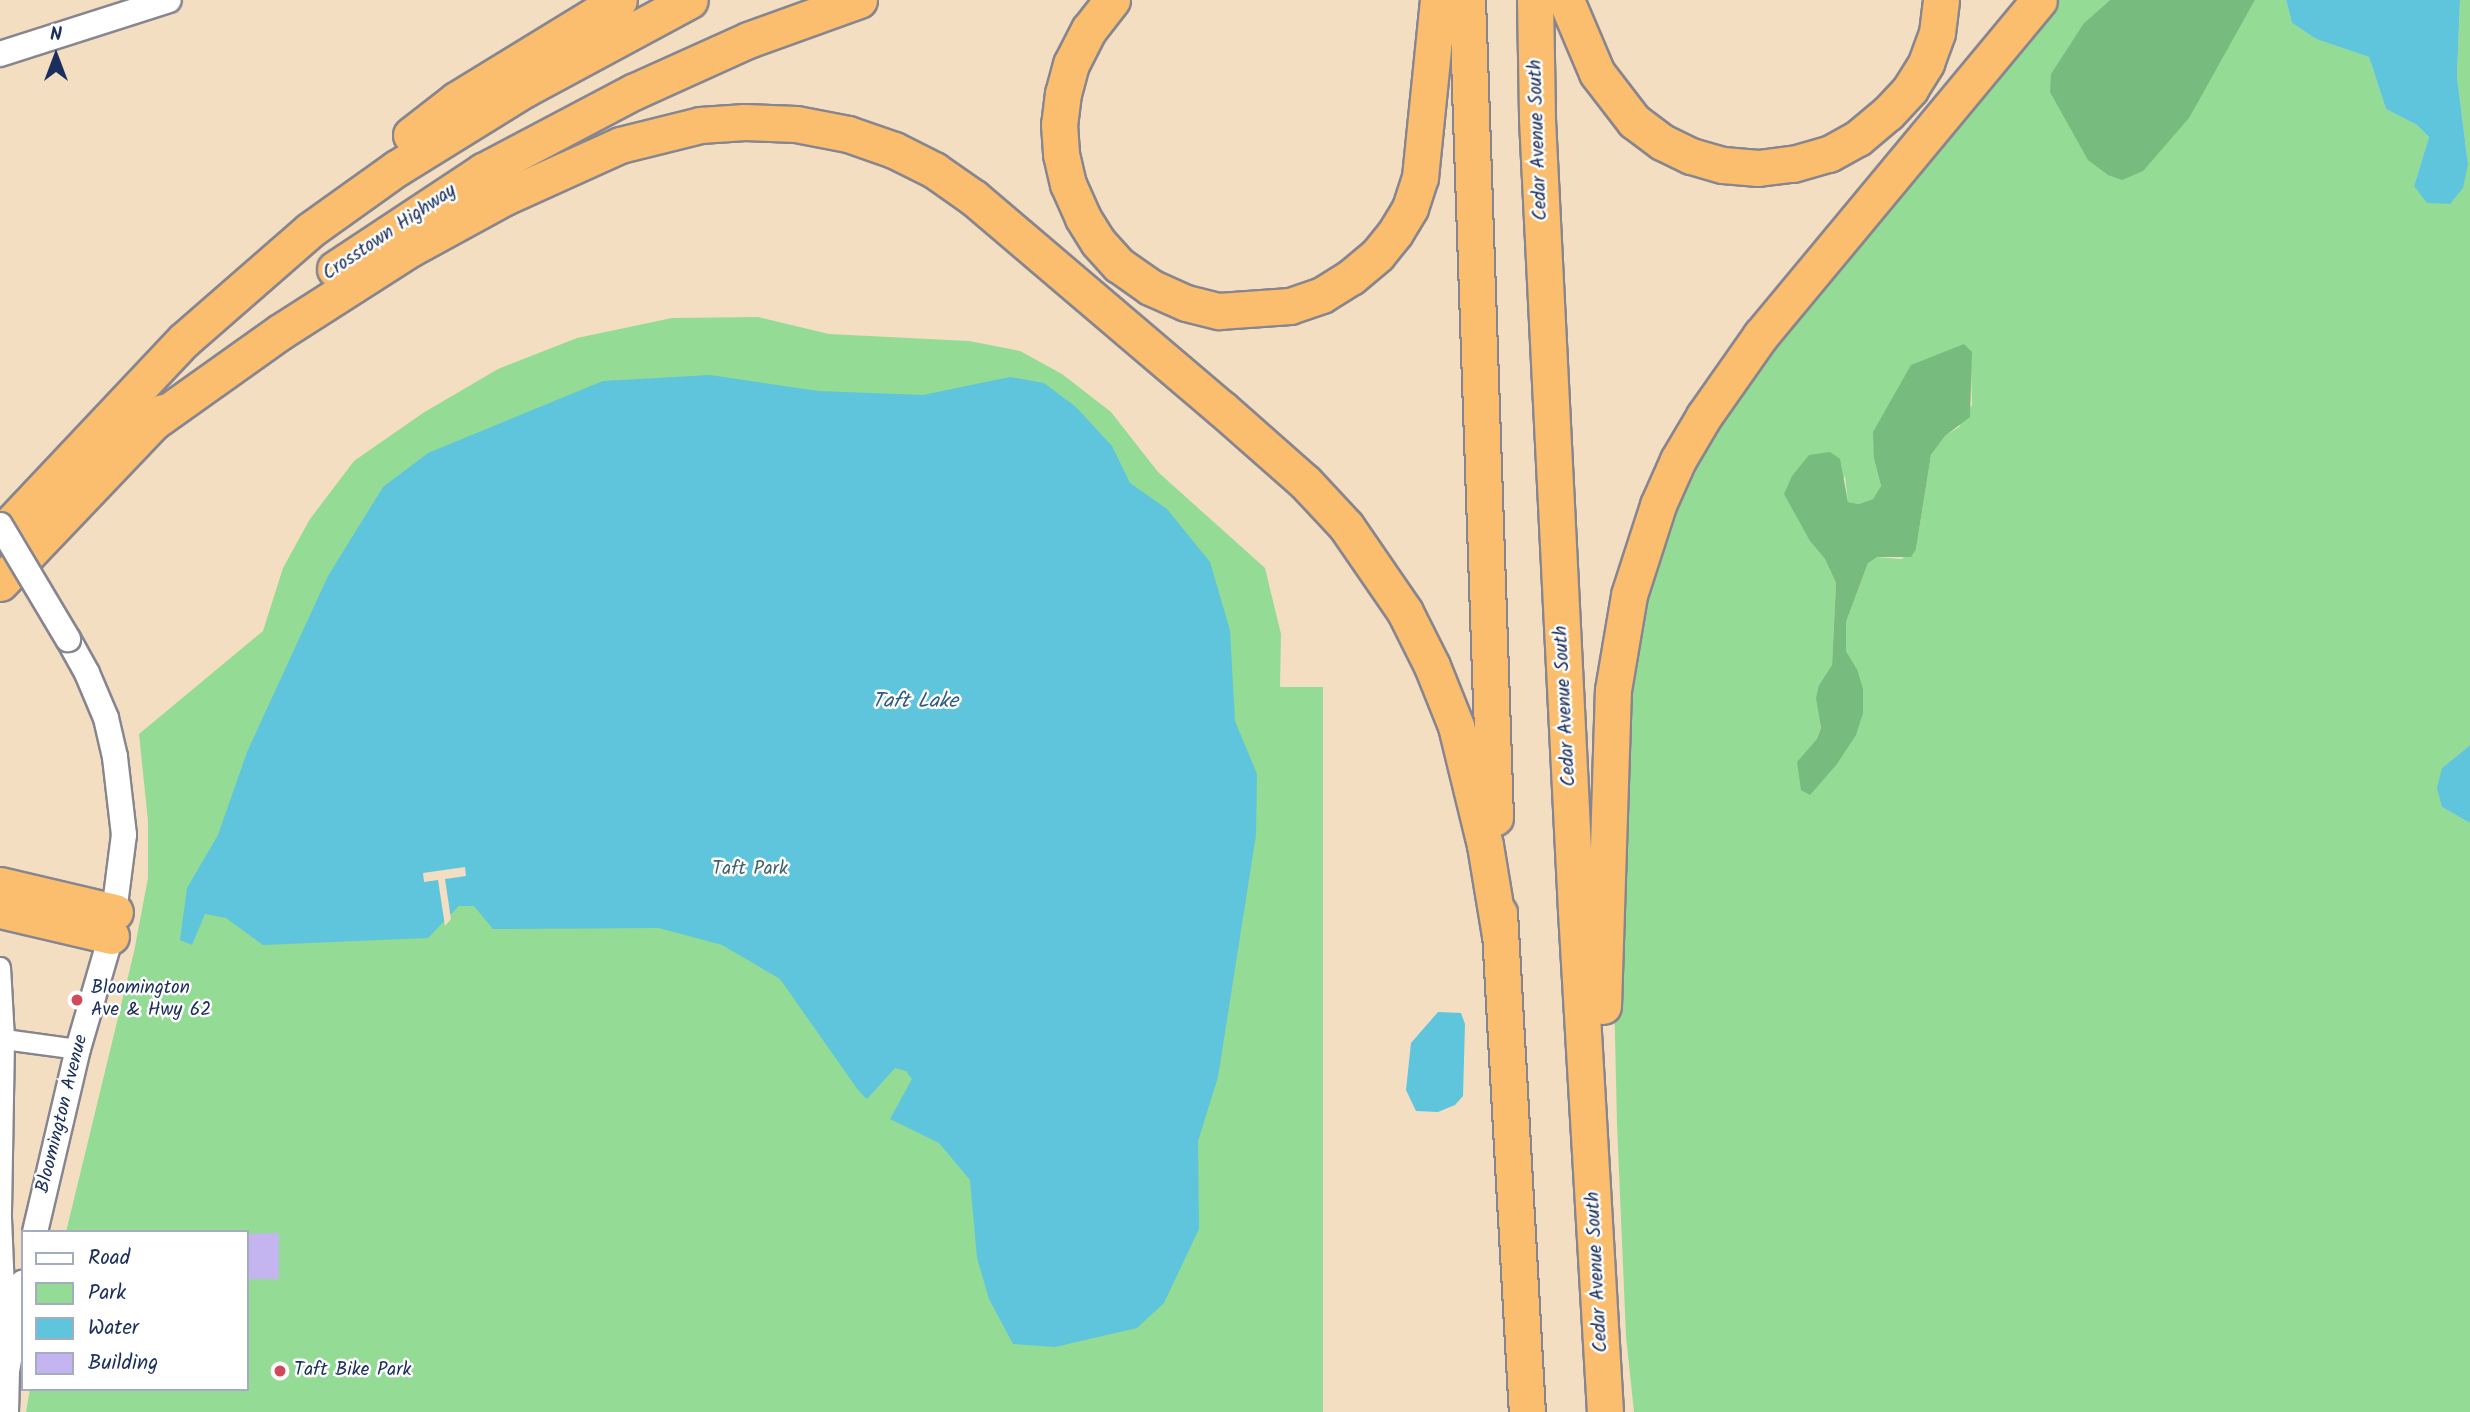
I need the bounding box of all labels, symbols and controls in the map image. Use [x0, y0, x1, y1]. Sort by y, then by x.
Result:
text: N [50, 20, 62, 50]
north arrow [21, 21, 91, 91]
street label: Cedar Avenue South [1525, 59, 1553, 221]
street label: Crosstown Highway [319, 180, 461, 286]
street label: Cedar Avenue South [1550, 625, 1582, 787]
water label: Taft Lake [872, 689, 958, 715]
park label: Taft Park [712, 859, 788, 881]
place label: Bloomington Ave & Hwy 62 [91, 978, 211, 1022]
marker: Bloomington Ave & Hwy 62 [69, 992, 85, 1008]
street label: Bloomington Avenue [32, 1032, 94, 1196]
street label: Cedar Avenue South [1582, 1191, 1614, 1353]
legend [21, 1230, 248, 1391]
text: Road [88, 1242, 130, 1275]
text: Park [88, 1277, 126, 1310]
text: Water [88, 1312, 139, 1345]
text: Building [88, 1347, 158, 1380]
place label: Taft Bike Park [294, 1360, 411, 1382]
marker: Taft Bike Park [272, 1363, 288, 1379]

